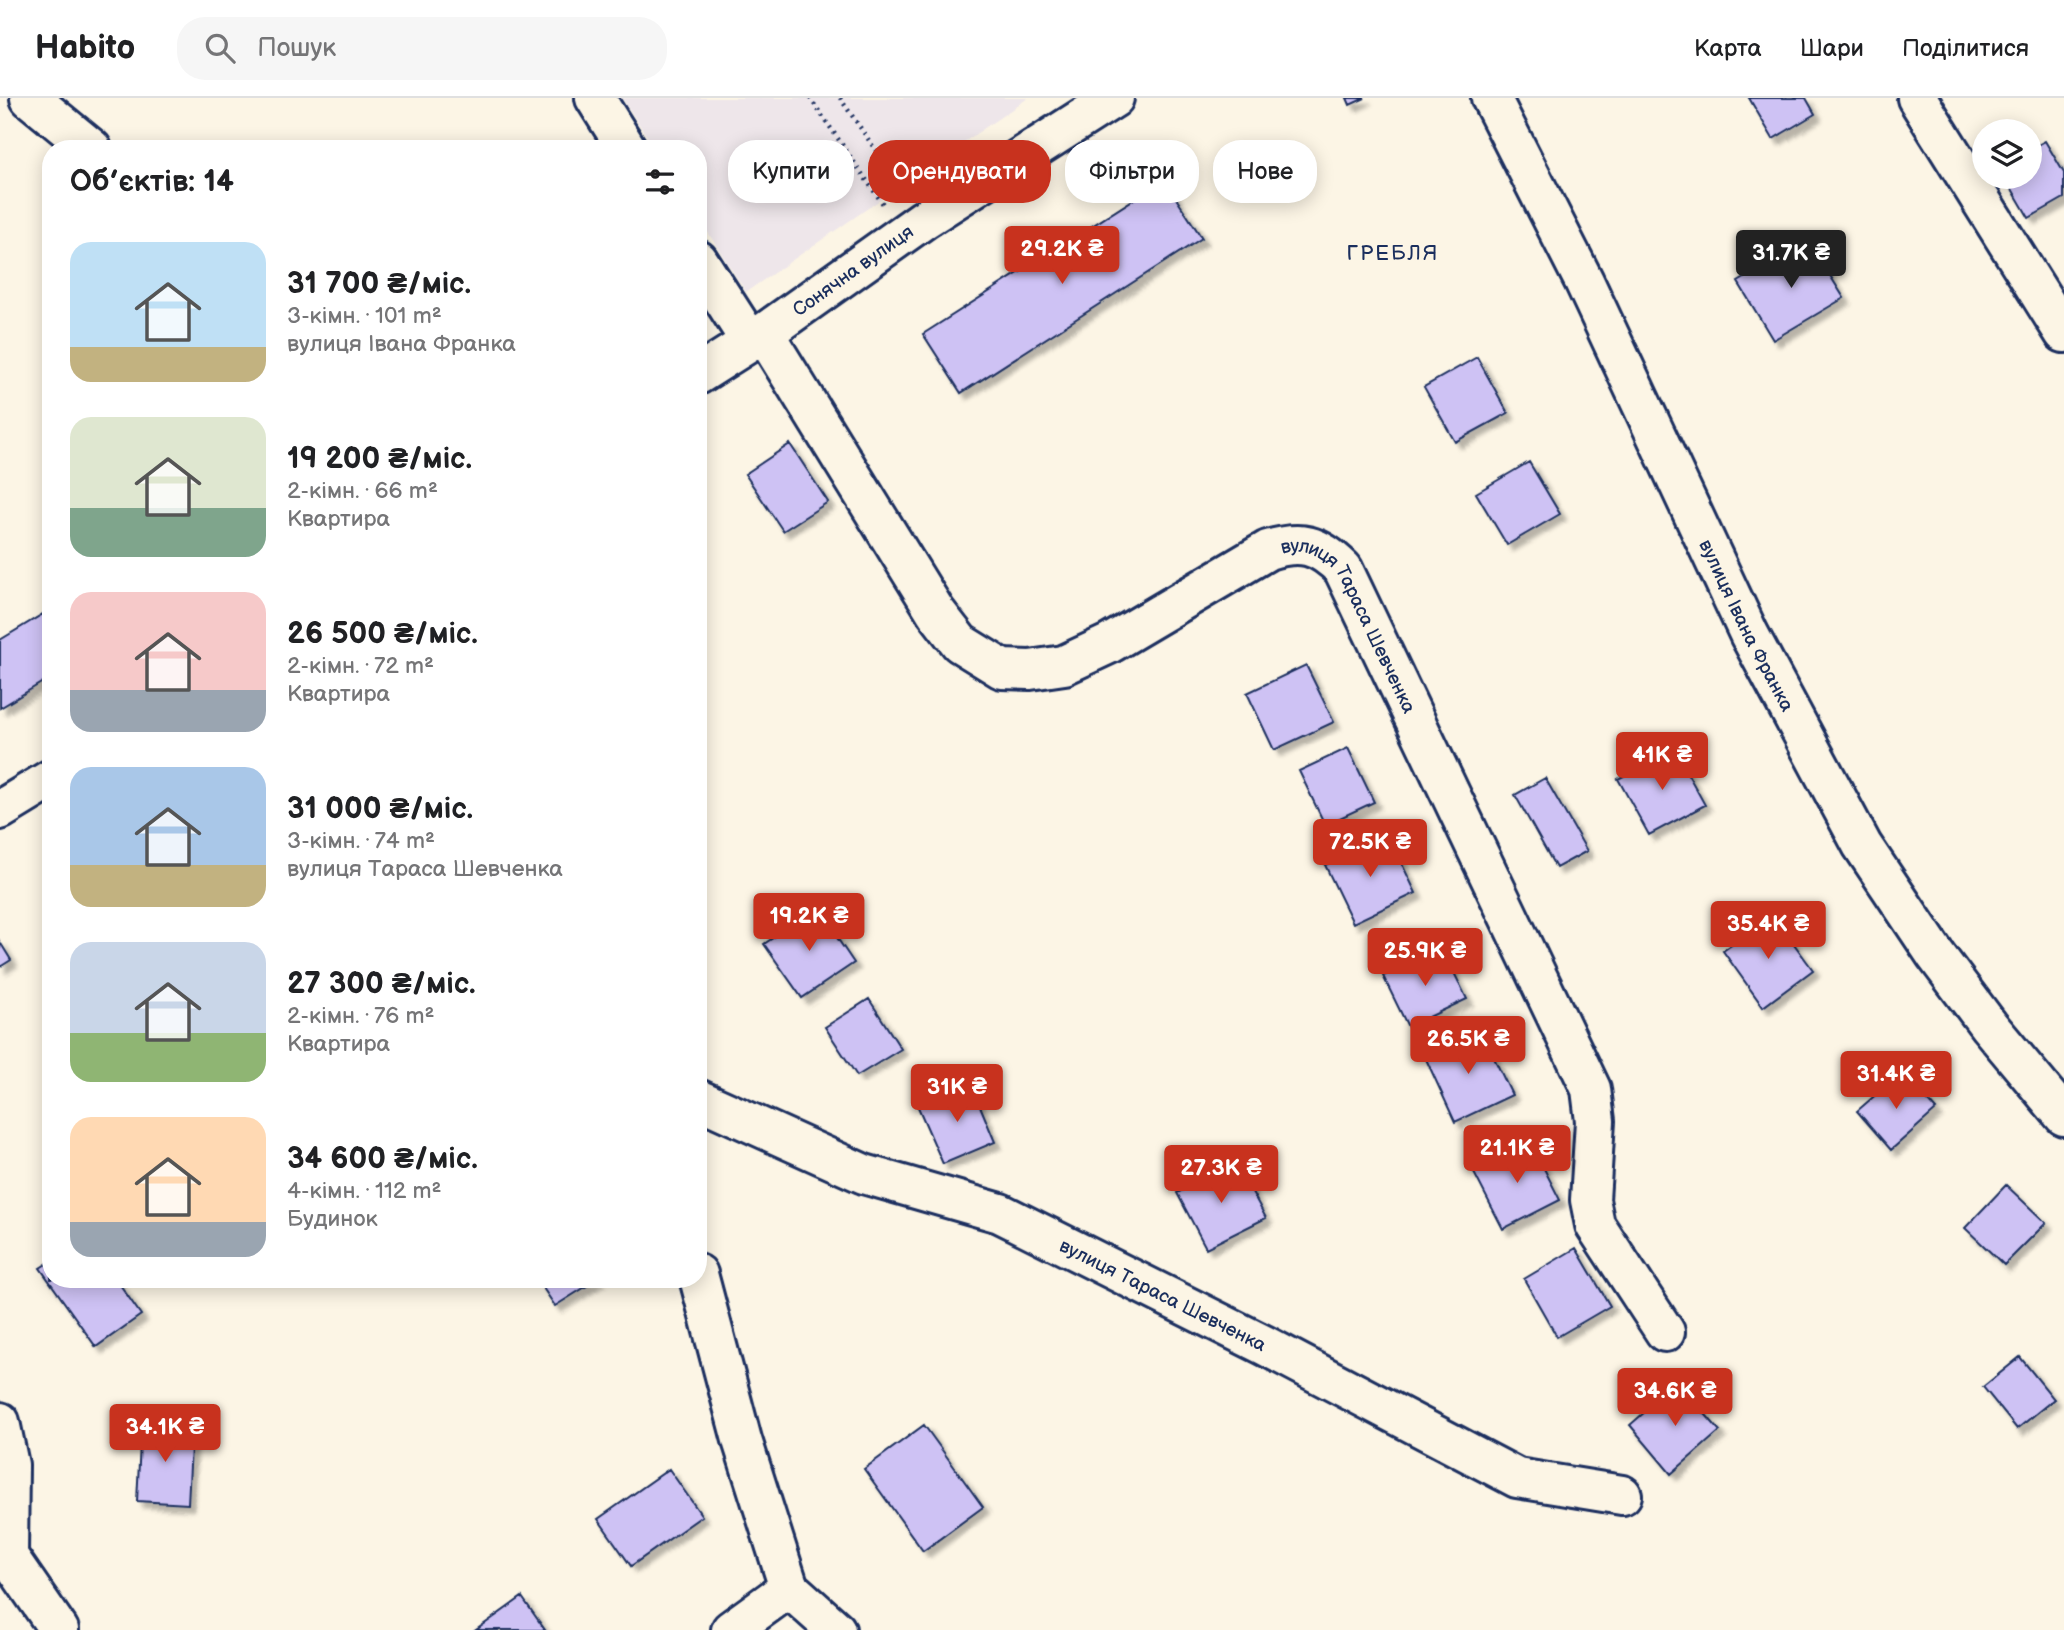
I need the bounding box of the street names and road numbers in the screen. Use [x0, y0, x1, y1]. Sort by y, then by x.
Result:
street label: Сонячна вулиця [789, 220, 918, 322]
street label: вулиця Тараса Шевченка [1279, 535, 1420, 717]
street label: вулиця Івана Франка [1693, 536, 1798, 716]
street label: вулиця Тараса Шевченка [1055, 1235, 1270, 1357]

